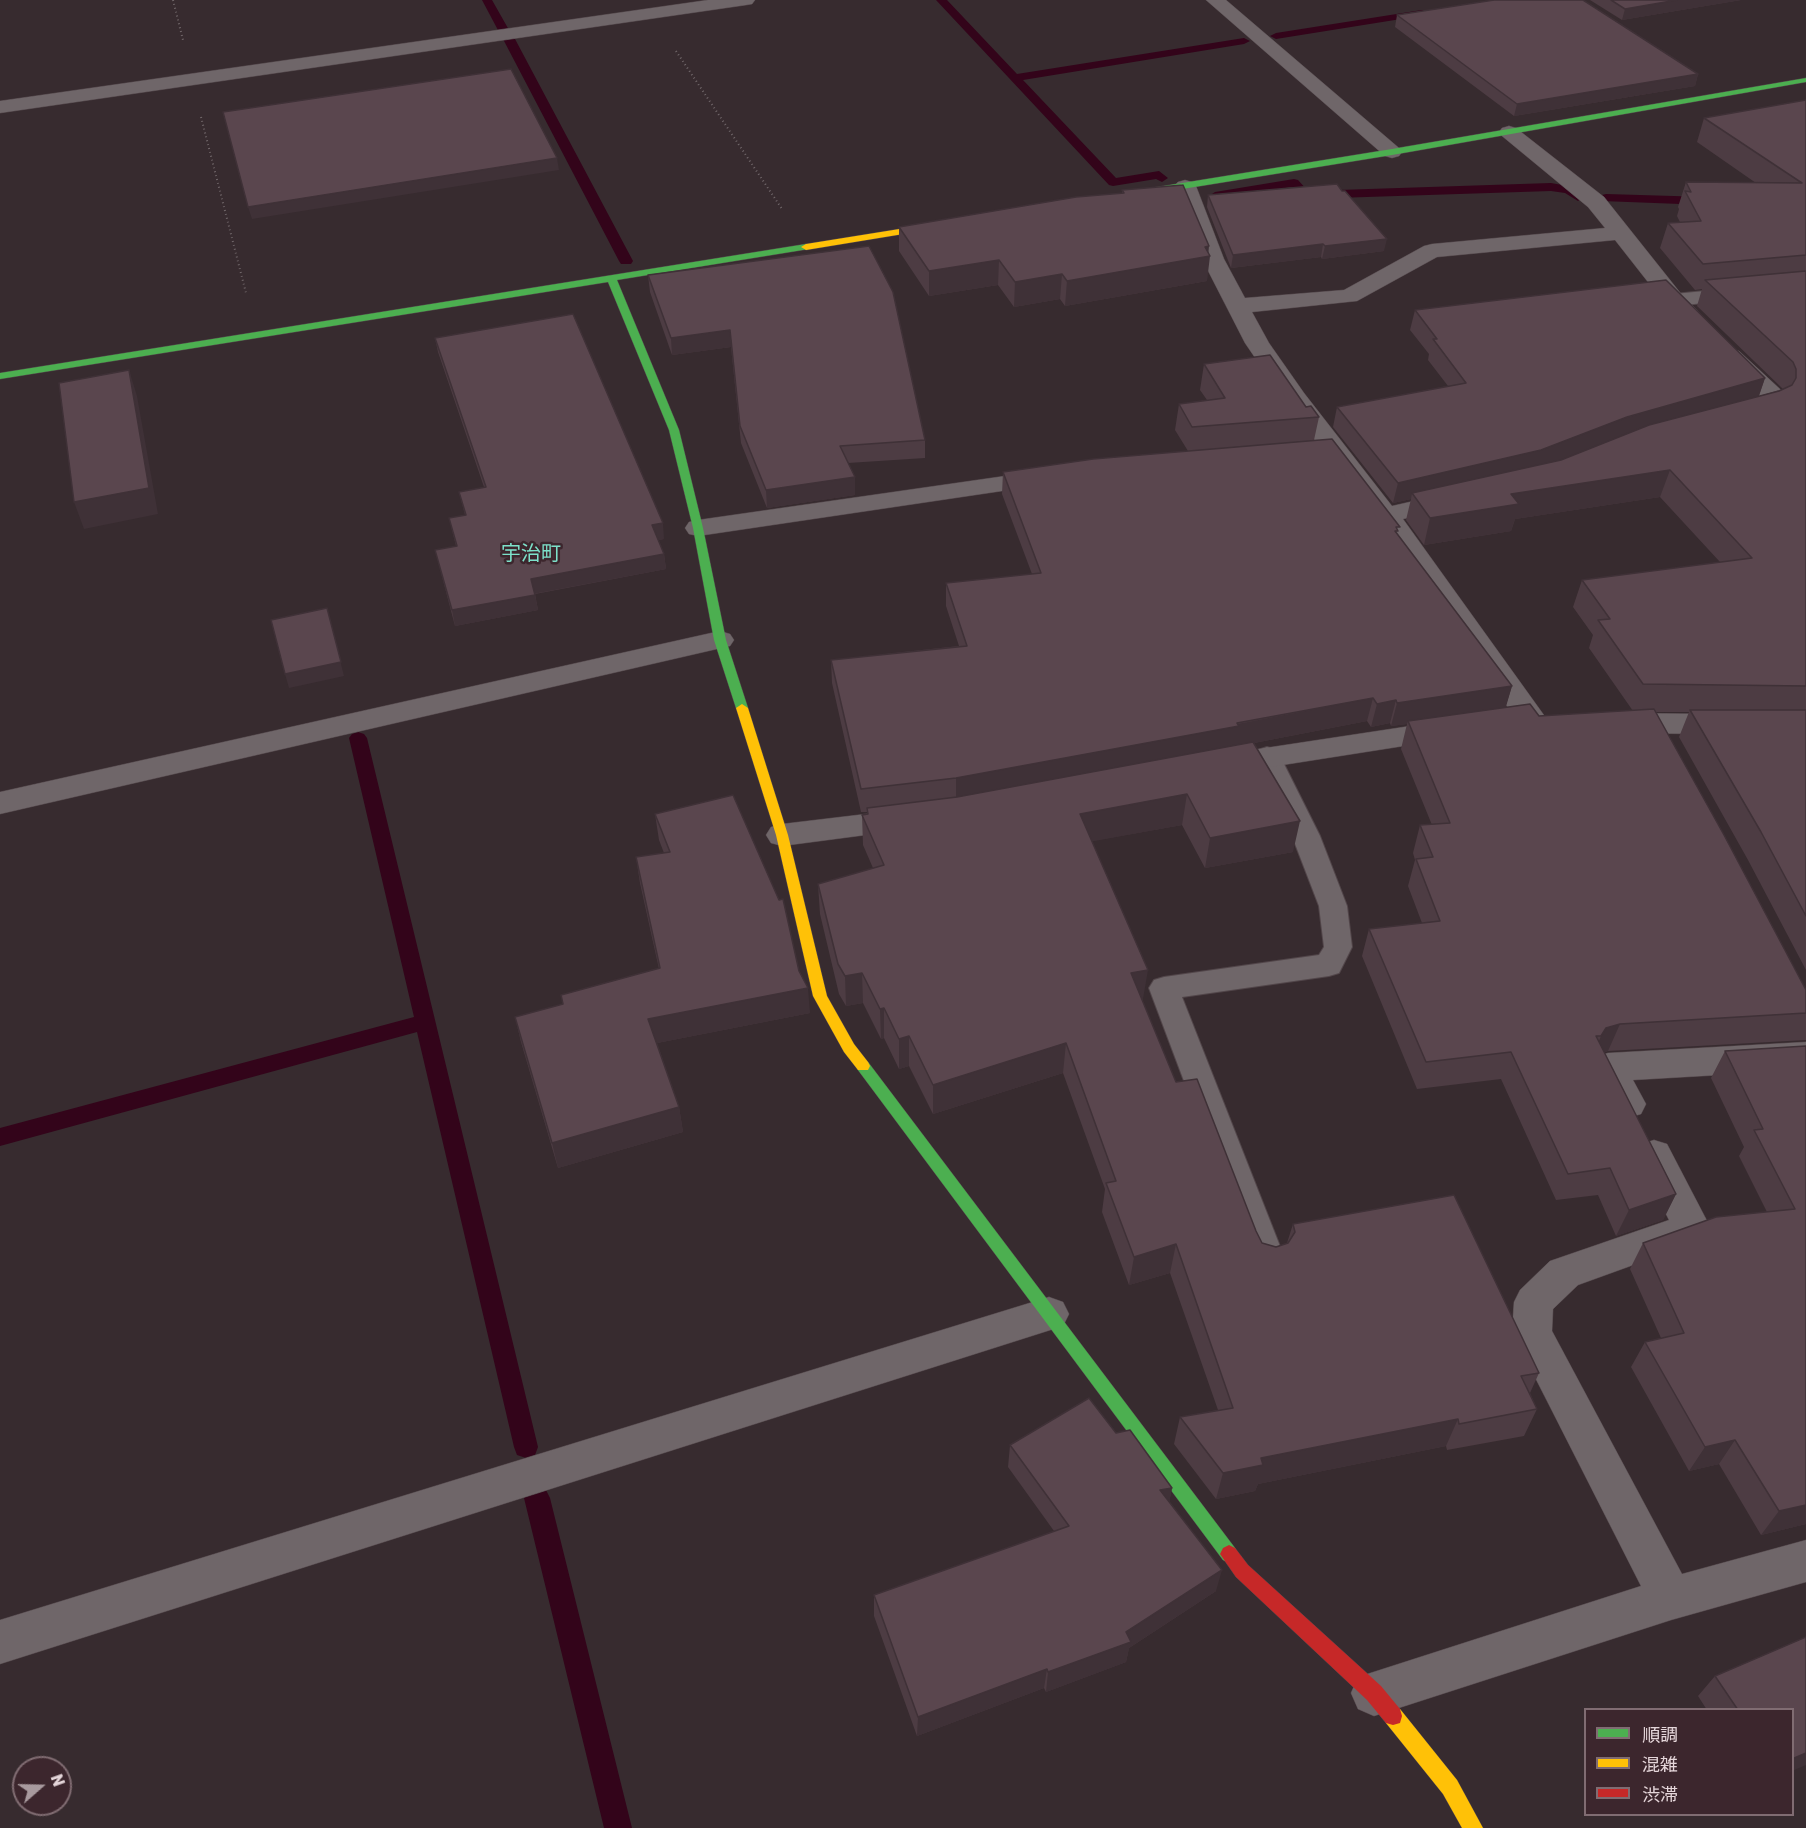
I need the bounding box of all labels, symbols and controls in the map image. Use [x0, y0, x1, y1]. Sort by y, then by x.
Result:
district label: 宇治町 [501, 542, 561, 566]
legend [1584, 1708, 1794, 1816]
text: 順調 [1642, 1724, 1678, 1746]
text: 混雑 [1642, 1754, 1678, 1776]
north arrow [12, 1756, 72, 1816]
text: N [47, 1772, 68, 1789]
text: 渋滞 [1642, 1784, 1678, 1806]

